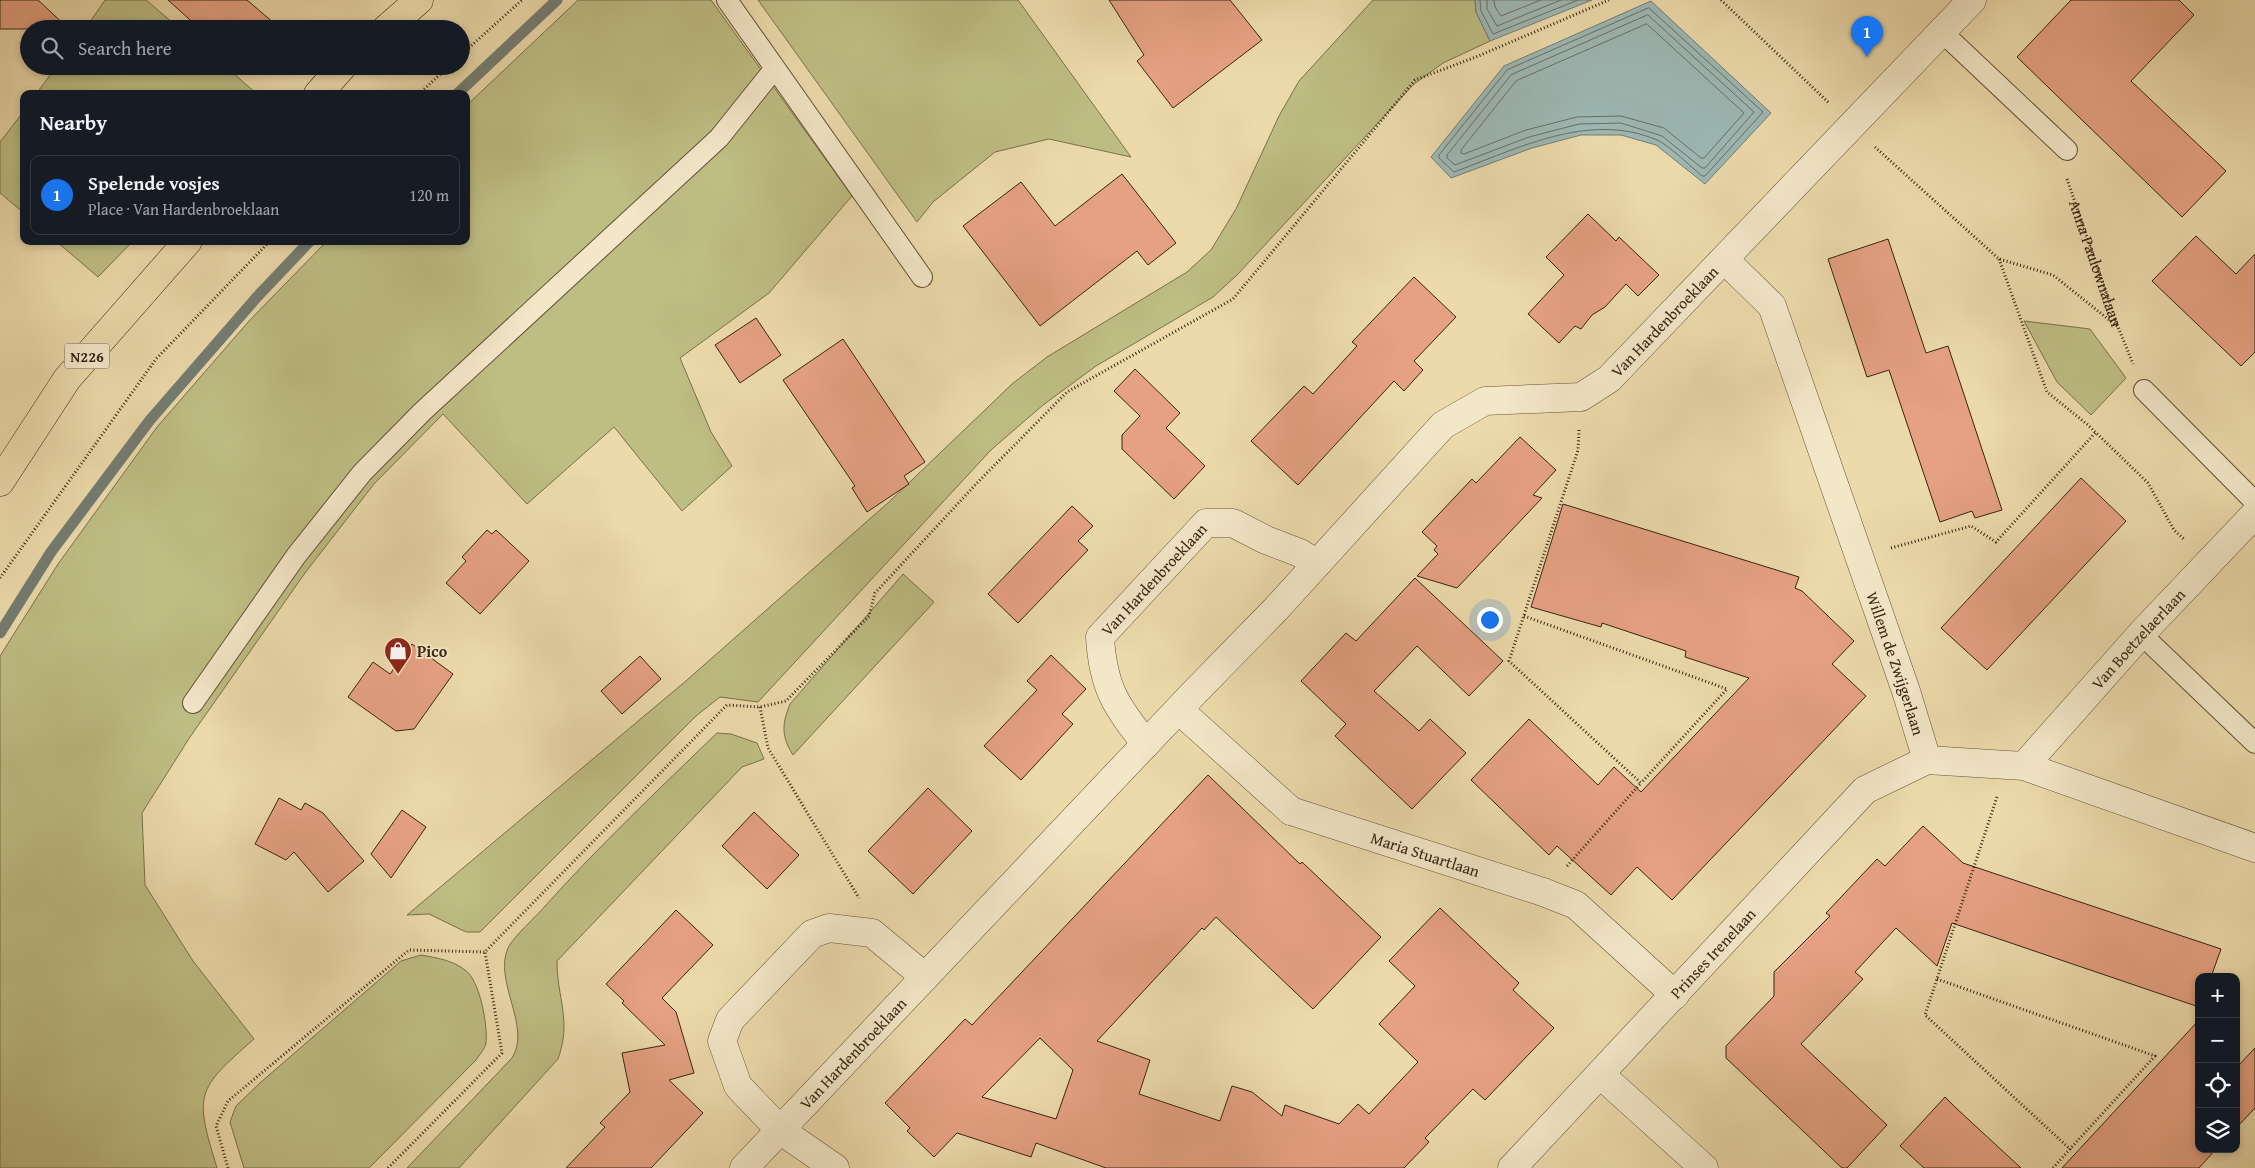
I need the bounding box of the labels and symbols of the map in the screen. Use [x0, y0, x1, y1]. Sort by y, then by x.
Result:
pin: 1 [1851, 16, 1883, 57]
street label: Anna Paulownalaan [2063, 197, 2129, 330]
street label: Van Hardenbroeklaan [1605, 260, 1724, 382]
road number: N226 [64, 344, 110, 368]
street label: Van Hardenbroeklaan [1095, 517, 1212, 641]
street label: Van Boetzelaerlaan [2086, 583, 2191, 694]
street label: Willem de Zwijgerlaan [1860, 588, 1931, 738]
your location [1477, 607, 1503, 633]
shop icon: Pico [383, 636, 413, 675]
place label: Pico [417, 639, 448, 663]
street label: Maria Stuartlaan [1368, 825, 1483, 883]
street label: Prinses Irenelaan [1664, 902, 1761, 1004]
street label: Van Hardenbroeklaan [794, 992, 912, 1115]

